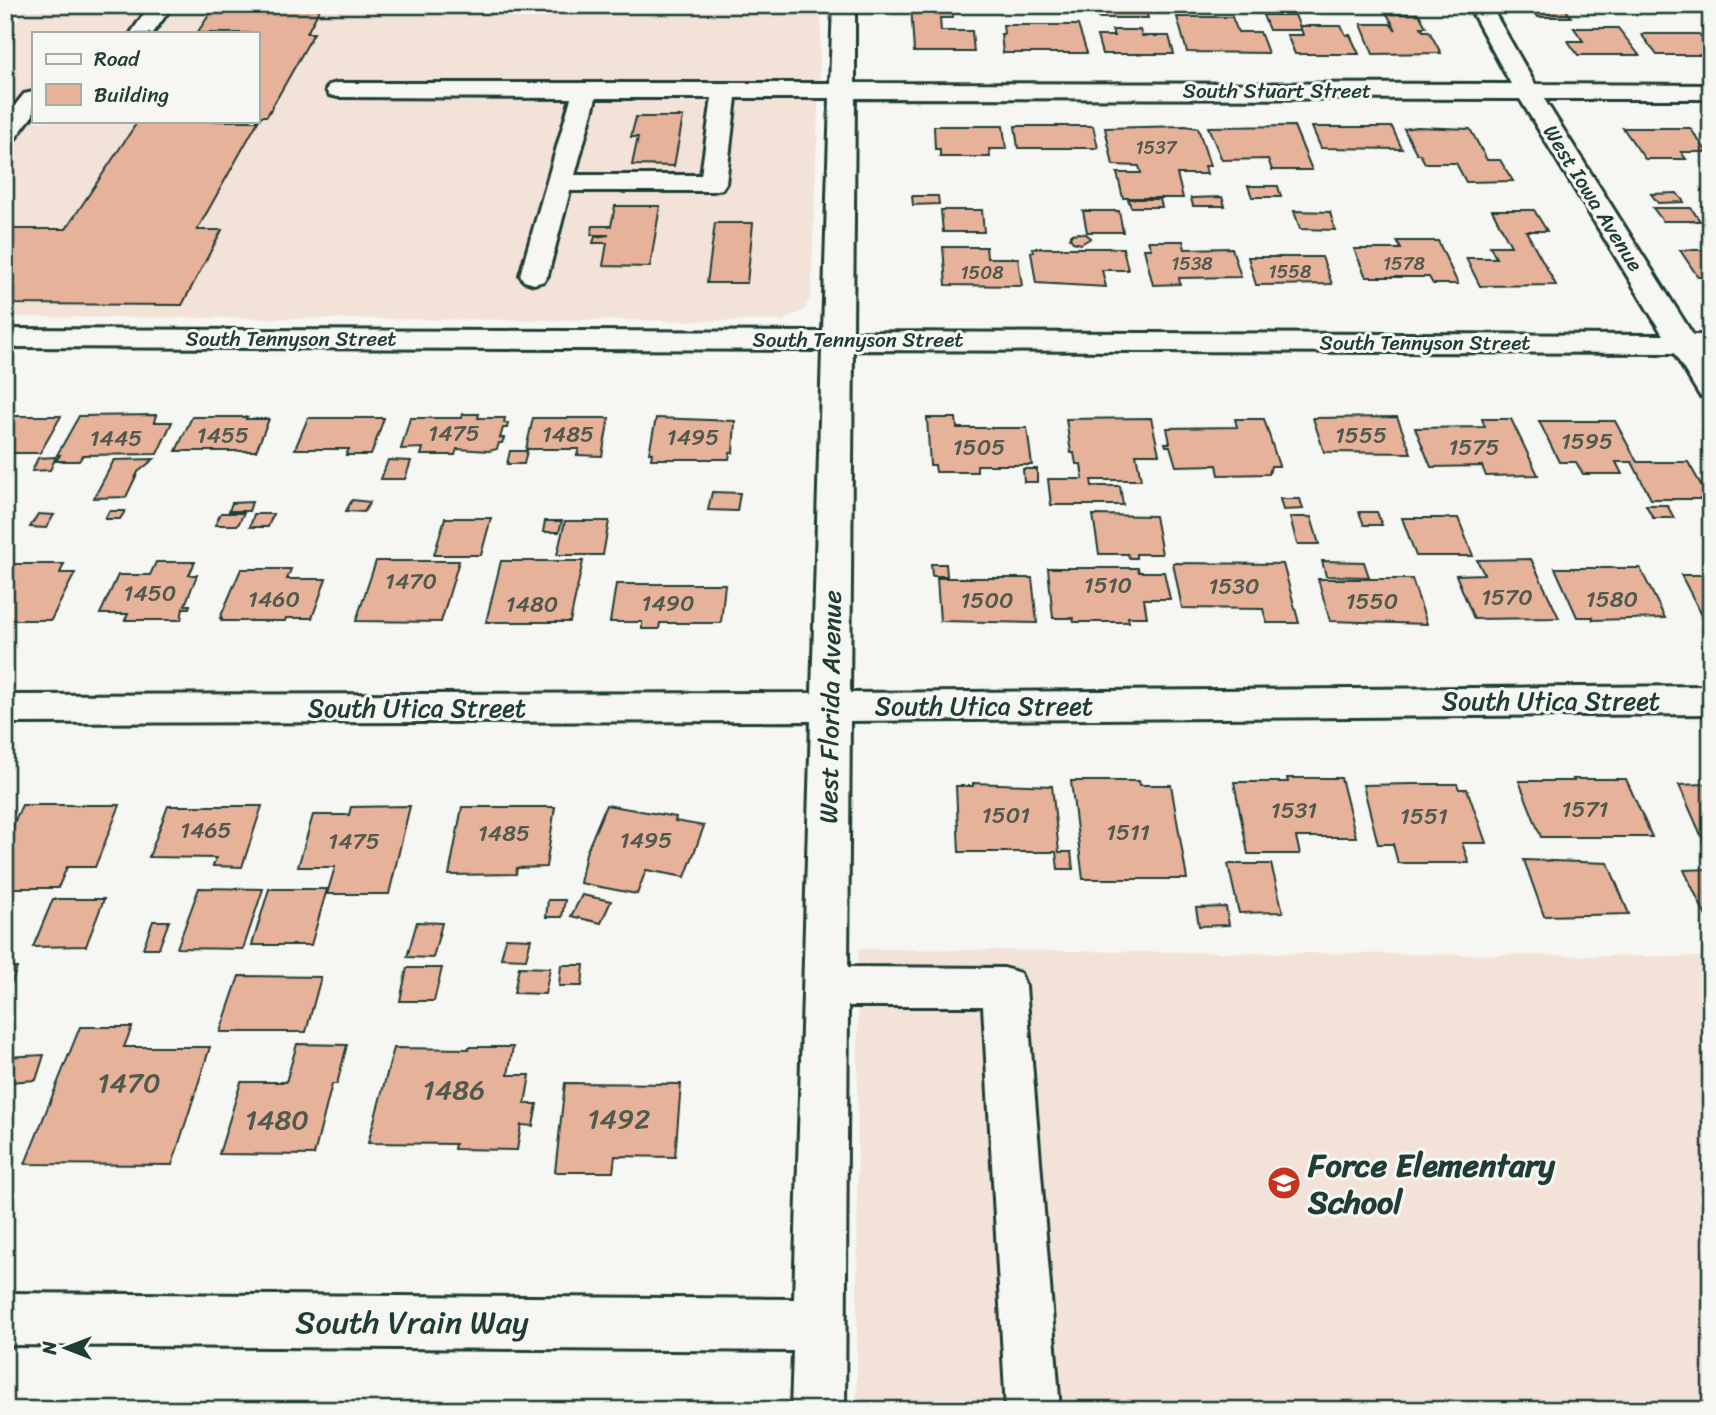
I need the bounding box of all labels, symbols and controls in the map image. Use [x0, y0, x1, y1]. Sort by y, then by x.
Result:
legend [32, 32, 259, 122]
text: Road [94, 40, 141, 78]
street label: South Stuart Street [1183, 72, 1371, 110]
text: Building [94, 76, 170, 114]
street label: West Iowa Avenue [1532, 117, 1654, 279]
house number: 1537 [1135, 131, 1178, 164]
house number: 1538 [1171, 247, 1213, 280]
house number: 1578 [1383, 247, 1426, 280]
house number: 1558 [1269, 255, 1312, 288]
house number: 1508 [960, 256, 1004, 289]
street label: South Tennyson Street [186, 320, 396, 358]
street label: South Tennyson Street [753, 321, 963, 359]
street label: South Tennyson Street [1320, 324, 1530, 362]
house number: 1475 [428, 413, 480, 454]
house number: 1485 [542, 414, 594, 455]
house number: 1455 [197, 415, 249, 456]
house number: 1555 [1335, 415, 1387, 456]
house number: 1495 [667, 417, 719, 458]
house number: 1445 [90, 418, 142, 459]
house number: 1595 [1561, 421, 1613, 462]
house number: 1505 [953, 427, 1005, 468]
house number: 1575 [1448, 427, 1500, 468]
house number: 1470 [385, 561, 437, 602]
house number: 1510 [1084, 565, 1132, 606]
house number: 1530 [1208, 566, 1260, 607]
house number: 1450 [124, 573, 176, 614]
house number: 1570 [1481, 577, 1533, 618]
house number: 1460 [248, 579, 300, 620]
house number: 1580 [1586, 579, 1638, 620]
house number: 1500 [961, 580, 1014, 621]
house number: 1550 [1346, 581, 1398, 622]
house number: 1490 [642, 583, 694, 624]
house number: 1480 [506, 584, 558, 625]
street label: West Florida Avenue [805, 590, 855, 824]
street label: South Utica Street [1442, 678, 1660, 724]
street label: South Utica Street [875, 683, 1093, 729]
street label: South Utica Street [308, 685, 526, 731]
house number: 1571 [1562, 789, 1609, 830]
house number: 1531 [1271, 790, 1317, 831]
house number: 1501 [982, 795, 1030, 836]
house number: 1551 [1400, 796, 1448, 837]
house number: 1465 [180, 810, 232, 851]
house number: 1511 [1106, 812, 1150, 853]
house number: 1485 [478, 813, 530, 854]
house number: 1495 [620, 820, 672, 861]
house number: 1475 [328, 821, 380, 862]
house number: 1470 [97, 1058, 161, 1107]
house number: 1486 [423, 1065, 485, 1114]
house number: 1492 [588, 1094, 650, 1143]
house number: 1480 [245, 1095, 309, 1144]
place label: Force Elementary School [1307, 1137, 1556, 1231]
school or university icon: Force Elementary School [1265, 1164, 1303, 1202]
street label: South Vrain Way [295, 1294, 529, 1351]
north arrow [32, 1314, 102, 1384]
text: N [33, 1341, 66, 1356]

